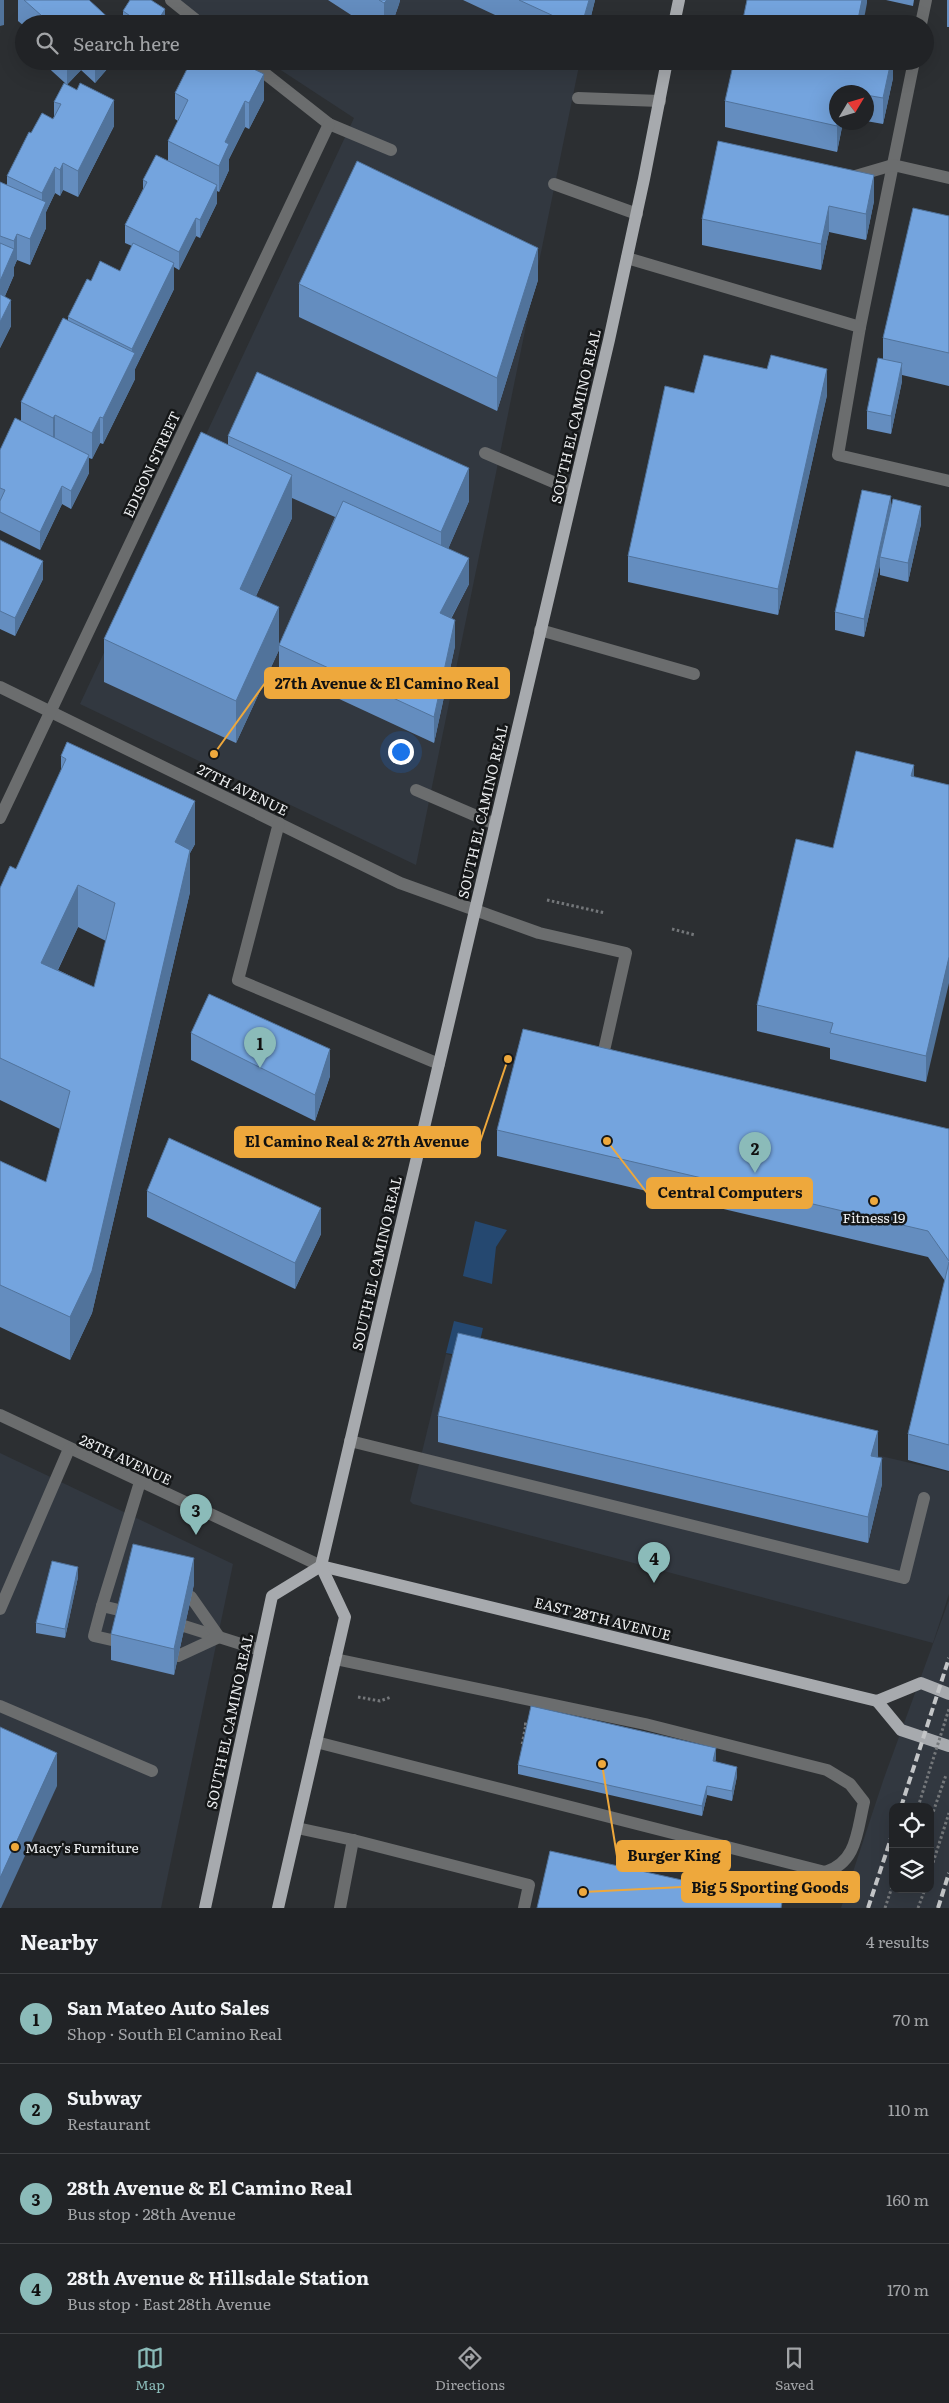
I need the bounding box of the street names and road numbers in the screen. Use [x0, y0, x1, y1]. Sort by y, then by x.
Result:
street label: SOUTH EL CAMINO REAL [545, 327, 605, 505]
street label: EDISON STREET [118, 408, 184, 520]
street label: SOUTH EL CAMINO REAL [452, 722, 512, 900]
street label: 27TH AVENUE [194, 758, 292, 820]
street label: SOUTH EL CAMINO REAL [346, 1174, 406, 1352]
street label: 28TH AVENUE [77, 1429, 175, 1489]
street label: EAST 28TH AVENUE [533, 1591, 673, 1645]
street label: SOUTH EL CAMINO REAL [201, 1631, 257, 1810]

